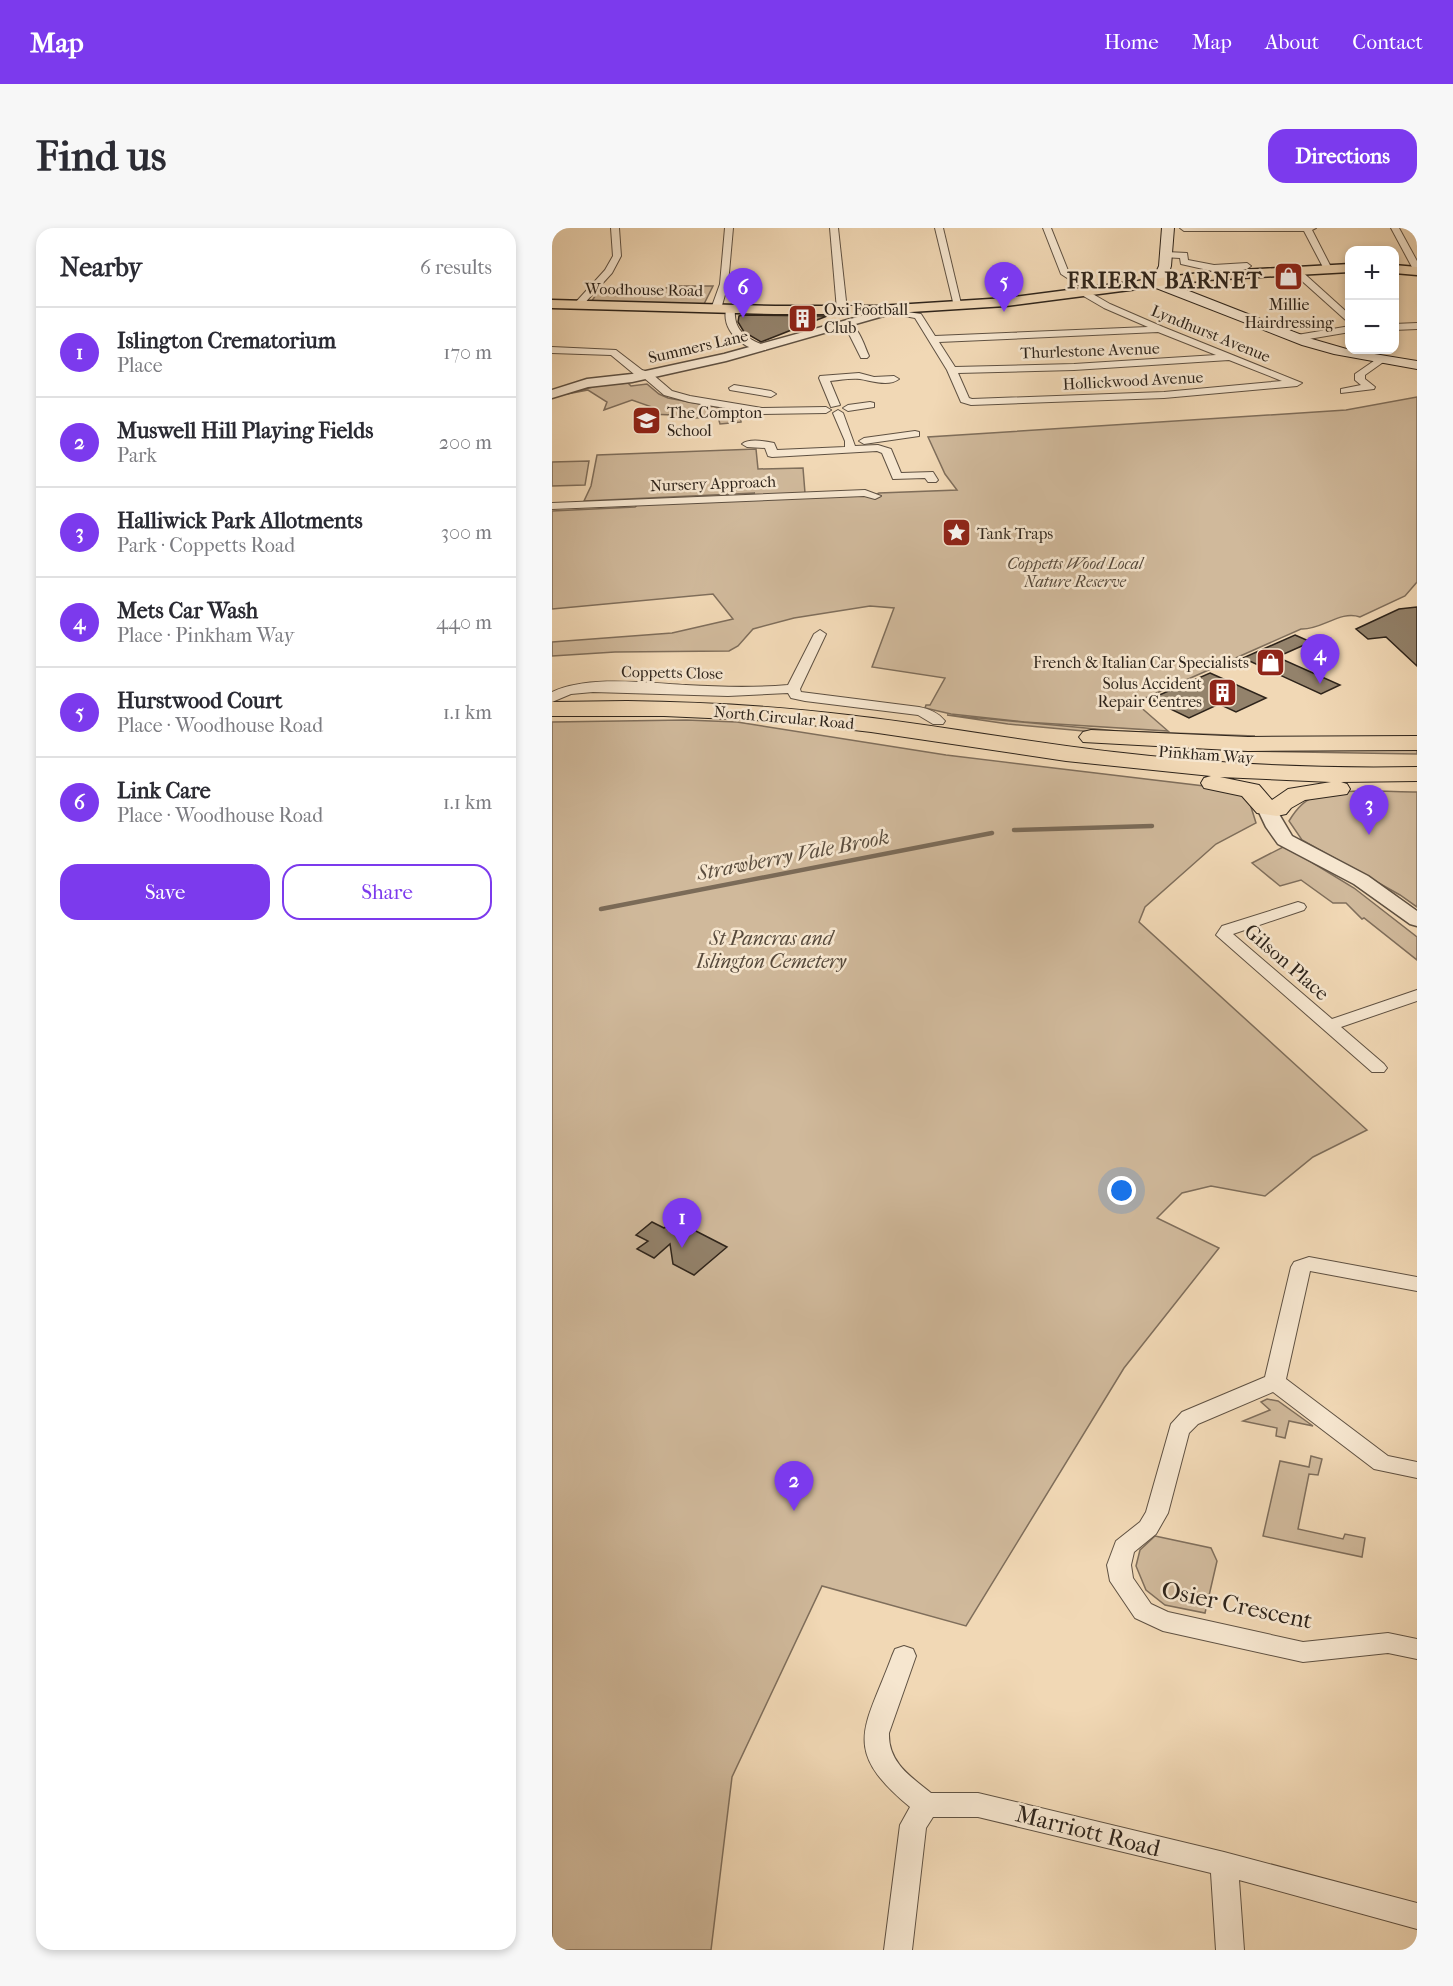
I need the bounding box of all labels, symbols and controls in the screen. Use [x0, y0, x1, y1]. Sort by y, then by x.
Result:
text: Map [30, 26, 84, 59]
text: Home [1104, 30, 1159, 54]
text: Map [1192, 30, 1232, 54]
text: About [1265, 30, 1319, 54]
text: Contact [1352, 30, 1423, 54]
button: Directions [1268, 129, 1417, 183]
text: Find us [36, 132, 166, 181]
map controls [1345, 246, 1399, 354]
button: + [1345, 246, 1399, 300]
text: Nearby [60, 252, 142, 283]
text: 6 results [420, 256, 492, 279]
shop icon: Millie Hairdressing [1273, 260, 1305, 292]
pin: 5 [984, 262, 1024, 312]
pin: 6 [724, 268, 762, 318]
district label: FRIERN BARNET [1066, 268, 1263, 294]
street label: Woodhouse Road [584, 279, 704, 300]
place label: Millie Hairdressing [1244, 295, 1334, 332]
place label: Oxi Football Club [824, 300, 909, 337]
button: − [1345, 300, 1399, 354]
street label: Lyndhurst Avenue [1148, 301, 1273, 366]
building icon: Oxi Football Club [787, 302, 819, 334]
street label: Summers Lane [646, 326, 750, 367]
text: Islington Crematorium [117, 328, 336, 354]
street label: Thurlestone Avenue [1020, 339, 1160, 362]
text: 1 [76, 341, 83, 364]
text: 170 m [443, 341, 492, 364]
text: Place [117, 354, 163, 377]
street label: Hollickwood Avenue [1062, 367, 1204, 394]
place label: The Compton School [667, 403, 763, 440]
school or university icon: The Compton School [630, 405, 662, 437]
text: Muswell Hill Playing Fields [117, 418, 373, 444]
text: 2 [74, 431, 85, 454]
text: 200 m [439, 431, 492, 454]
text: Park [117, 444, 157, 467]
street label: Nursery Approach [650, 472, 776, 495]
text: Halliwick Park Allotments [117, 508, 363, 534]
place icon: Tank Traps [940, 517, 972, 549]
text: 3 [75, 521, 84, 544]
text: 300 m [441, 521, 492, 544]
place label: Tank Traps [977, 524, 1053, 543]
text: Park · Coppetts Road [117, 534, 295, 557]
park label: Coppetts Wood Local Nature Reserve [1007, 554, 1145, 591]
text: Mets Car Wash [117, 598, 258, 624]
text: 4 [74, 611, 85, 634]
text: 440 m [436, 611, 492, 634]
text: Place · Pinkham Way [117, 624, 294, 647]
pin: 4 [1300, 634, 1340, 684]
shop icon: French & Italian Car Specialists [1254, 646, 1286, 678]
place label: French & Italian Car Specialists [1033, 653, 1249, 672]
street label: Coppetts Close [621, 662, 723, 683]
place label: Solus Accident Repair Centres [1098, 674, 1202, 711]
building icon: Solus Accident Repair Centres [1207, 676, 1239, 708]
text: Hurstwood Court [117, 688, 282, 714]
text: 5 [75, 701, 84, 724]
text: 1.1 km [443, 701, 492, 724]
street label: North Circular Road [713, 702, 855, 733]
text: Place · Woodhouse Road [117, 714, 323, 737]
street label: Pinkham Way [1158, 742, 1255, 767]
text: Link Care [117, 778, 211, 804]
pin: 3 [1350, 786, 1388, 835]
text: 6 [74, 791, 85, 814]
text: 1.1 km [443, 791, 492, 814]
text: Place · Woodhouse Road [117, 804, 323, 827]
water label: Strawberry Vale Brook [694, 825, 891, 886]
button: Save [60, 864, 270, 920]
button: Share [282, 864, 492, 920]
street label: Gilson Place [1240, 919, 1334, 1005]
park label: St Pancras and Islington Cemetery [695, 927, 847, 973]
your location [1107, 1176, 1136, 1205]
pin: 1 [662, 1198, 702, 1248]
pin: 2 [774, 1462, 814, 1511]
street label: Osier Crescent [1159, 1575, 1315, 1635]
street label: Marriott Road [1013, 1799, 1164, 1863]

